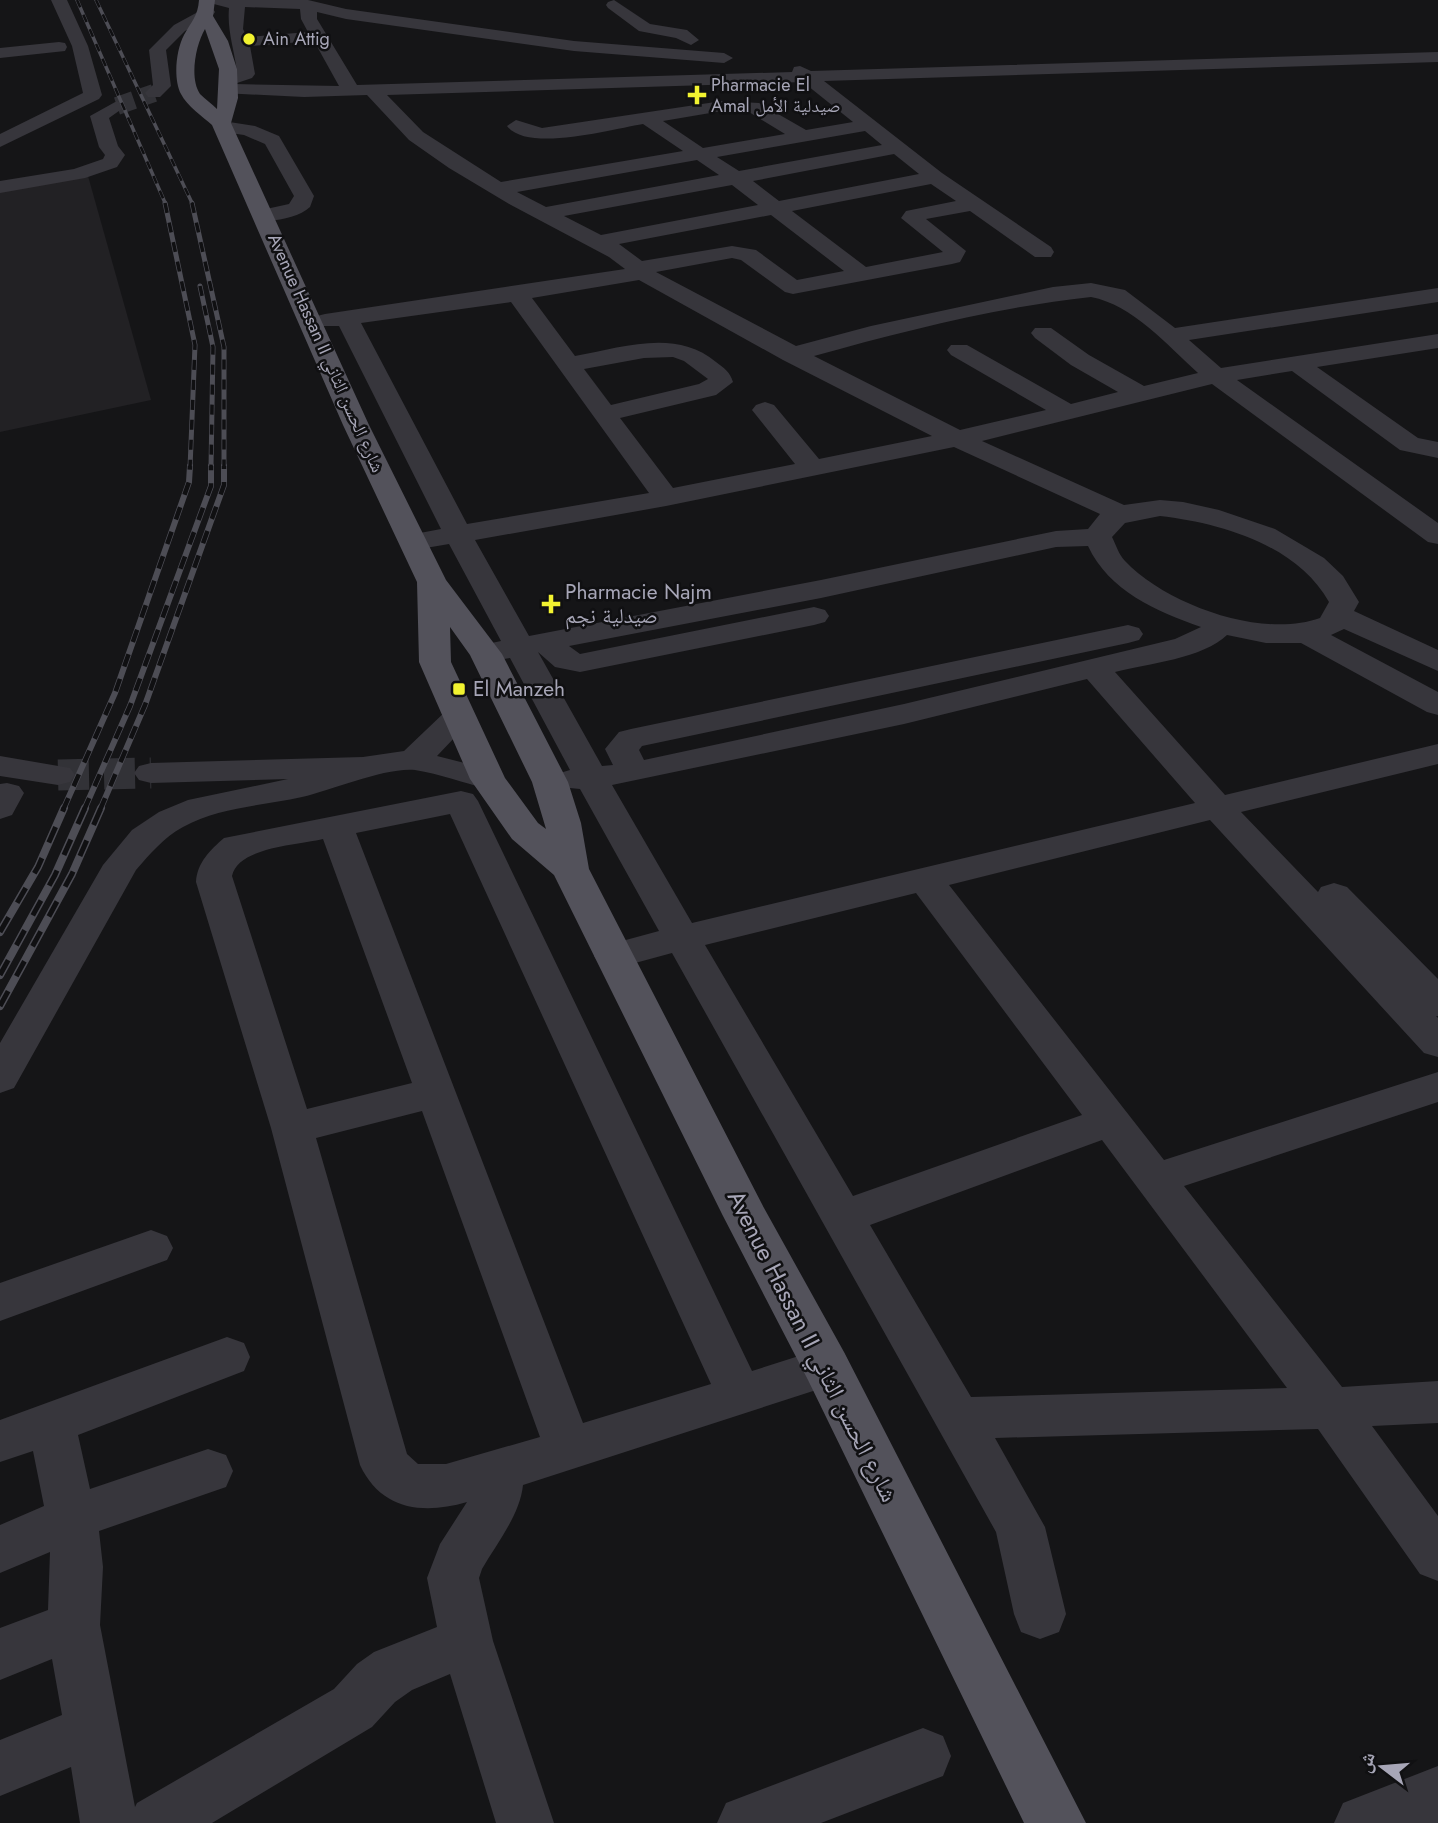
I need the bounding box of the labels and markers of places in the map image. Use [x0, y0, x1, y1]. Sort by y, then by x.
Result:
place label: Ain Attig [263, 26, 330, 52]
marker: Ain Attig [241, 31, 257, 47]
place label: Pharmacie El Amal صيدلية الأمل [711, 72, 841, 119]
marker: Pharmacie El Amal صيدلية الأمل [689, 87, 705, 103]
place label: Pharmacie Najm صيدلية نجم [565, 577, 712, 631]
marker: Pharmacie Najm صيدلية نجم [543, 596, 559, 612]
place label: El Manzeh [473, 674, 565, 704]
marker: El Manzeh [451, 681, 467, 697]

